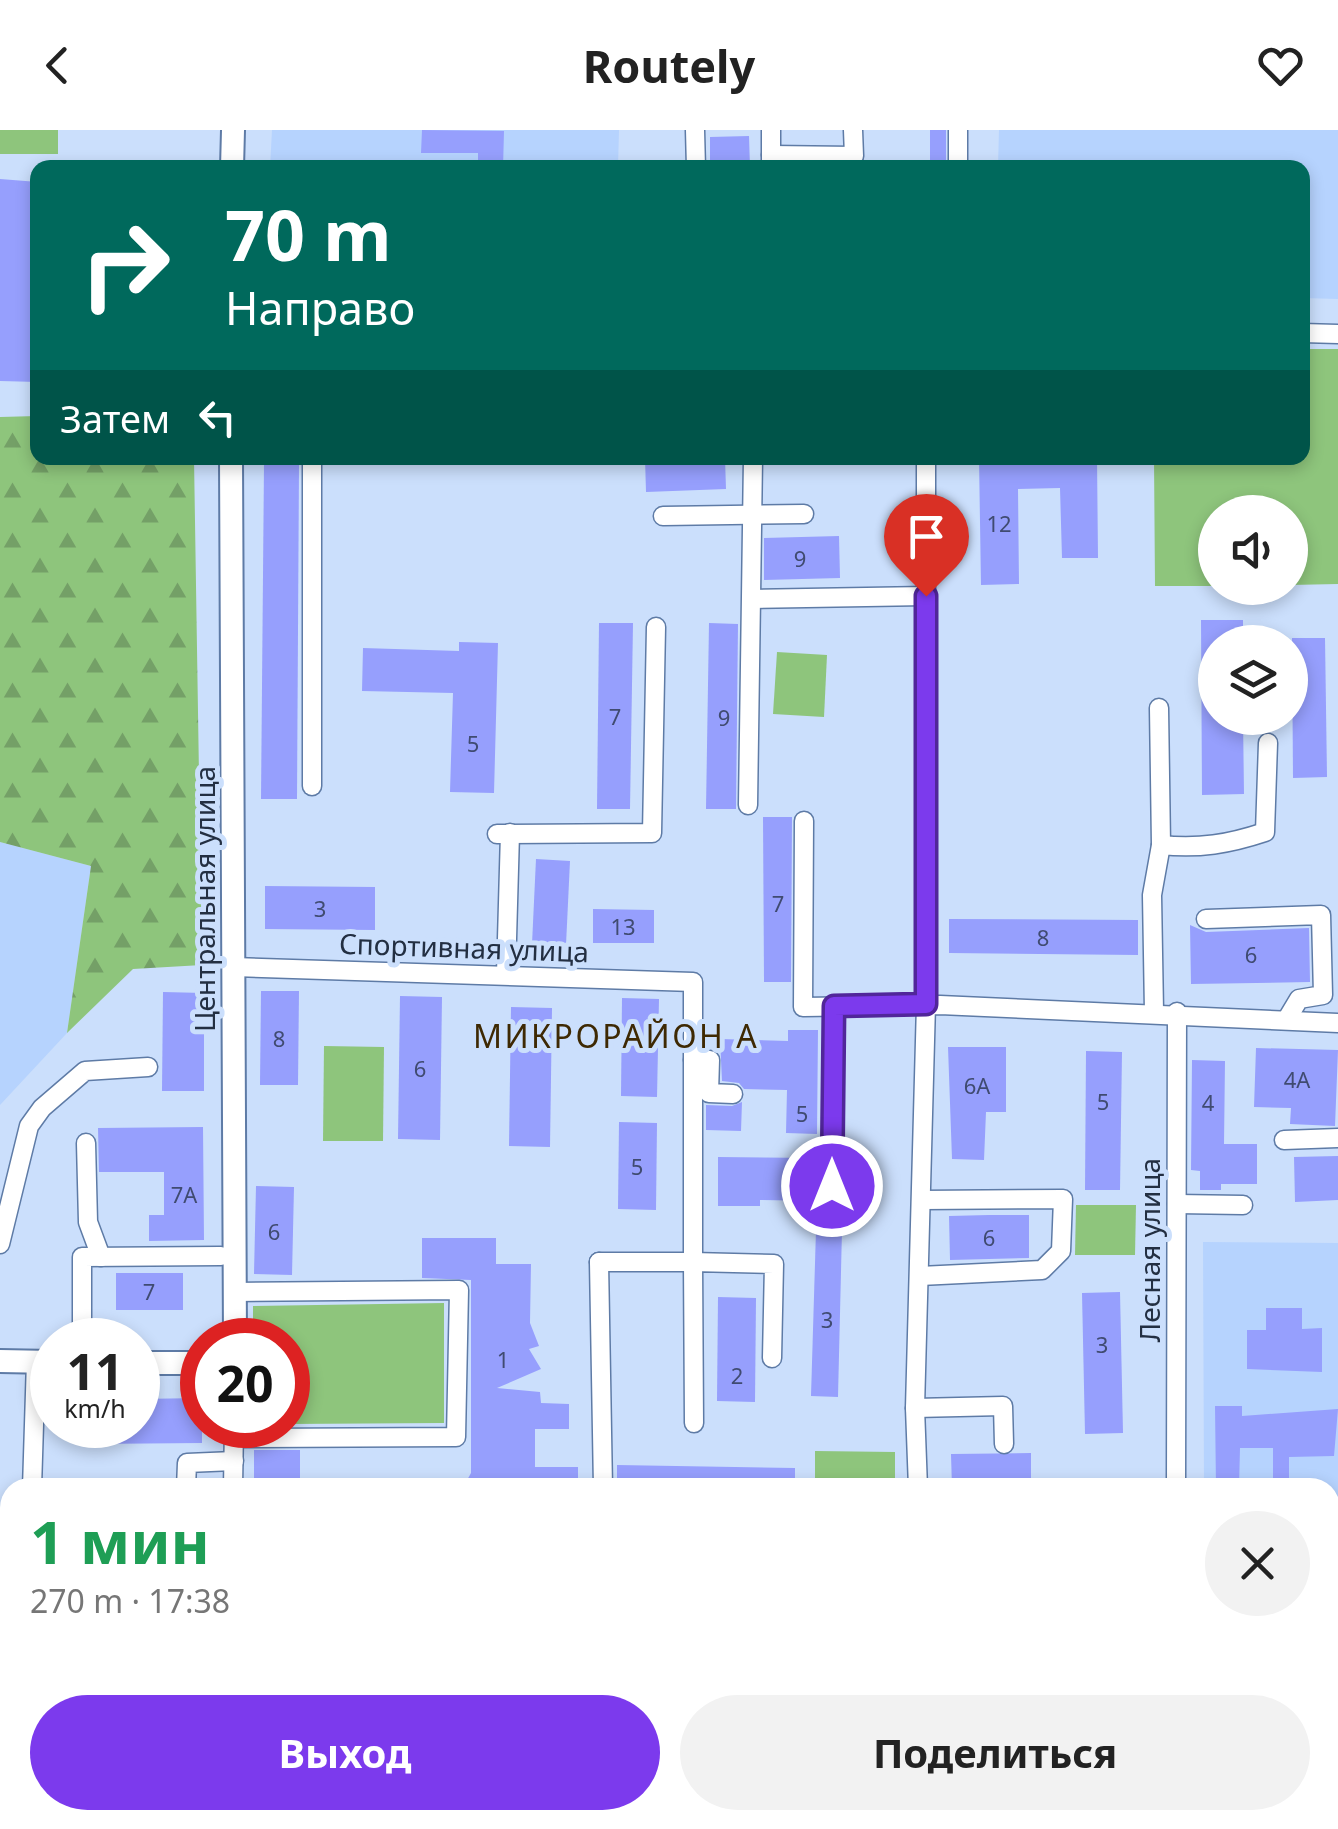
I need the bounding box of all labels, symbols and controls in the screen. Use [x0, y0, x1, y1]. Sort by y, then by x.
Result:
text: Routely [583, 35, 755, 96]
icon: back [30, 38, 85, 93]
icon: heart [1253, 38, 1308, 93]
text: 70 m [225, 186, 392, 282]
icon: right [60, 200, 190, 330]
text: Направо [225, 277, 415, 338]
icon: left [190, 390, 245, 445]
text: Затем [60, 392, 170, 444]
pin [884, 494, 969, 597]
map controls [1198, 495, 1308, 735]
button: sound [1198, 495, 1308, 605]
house number: 12 [986, 508, 1012, 538]
icon: arrive [899, 509, 954, 564]
house number: 9 [794, 543, 806, 573]
button: layers [1198, 625, 1308, 735]
house number: 7 [609, 701, 621, 731]
house number: 9 [718, 702, 730, 732]
house number: 5 [467, 728, 479, 758]
street label: Центральная улица [185, 766, 223, 1032]
house number: 7 [772, 888, 784, 918]
house number: 3 [314, 893, 326, 923]
house number: 13 [610, 911, 636, 941]
house number: 8 [1037, 922, 1049, 952]
street label: Спортивная улица [338, 924, 590, 970]
house number: 6 [1245, 939, 1257, 969]
district label: МИКРОРАЙОН А [473, 1014, 759, 1057]
house number: 8 [273, 1023, 285, 1053]
house number: 6 [414, 1053, 426, 1083]
house number: 4А [1284, 1064, 1311, 1094]
house number: 6А [964, 1070, 991, 1100]
house number: 5 [1097, 1086, 1109, 1116]
house number: 4 [1202, 1087, 1215, 1117]
house number: 5 [796, 1098, 808, 1128]
position arrow [780, 1134, 884, 1238]
house number: 5 [631, 1151, 643, 1181]
street label: Лесная улица [1130, 1158, 1168, 1342]
house number: 7А [171, 1179, 198, 1209]
house number: 6 [268, 1216, 280, 1246]
house number: 6 [983, 1222, 995, 1252]
house number: 7 [143, 1276, 155, 1306]
house number: 3 [821, 1304, 833, 1334]
speed limit sign: 20 [180, 1318, 310, 1448]
house number: 3 [1096, 1329, 1108, 1359]
text: 11 [66, 1337, 124, 1405]
house number: 1 [497, 1344, 509, 1374]
house number: 2 [731, 1360, 743, 1390]
text: km/h [64, 1391, 126, 1425]
text: 1 мин [30, 1500, 210, 1582]
button: close [1205, 1511, 1310, 1616]
text: 270 m · 17:38 [30, 1579, 230, 1622]
button: Выход [30, 1695, 660, 1810]
button: Поделиться [680, 1695, 1310, 1810]

